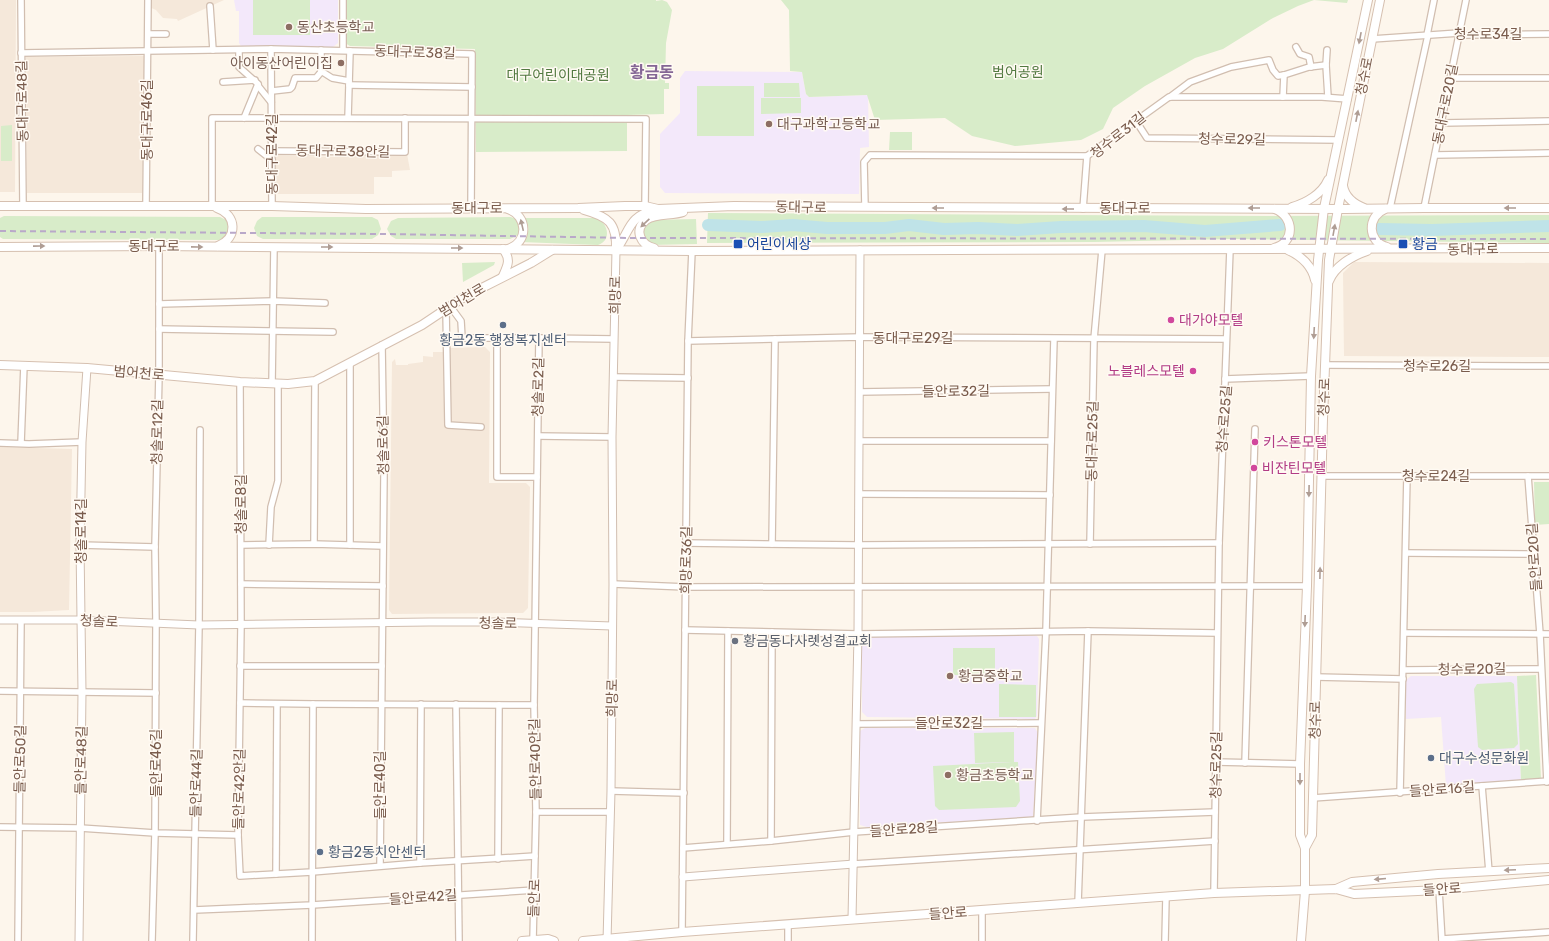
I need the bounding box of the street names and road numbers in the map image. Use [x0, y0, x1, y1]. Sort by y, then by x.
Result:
street label: 청수로34길 [1454, 26, 1522, 43]
street label: 동대구로38길 [374, 43, 456, 62]
street label: 청수로 [1352, 55, 1377, 97]
street label: 동대구로48길 [13, 60, 32, 142]
street label: 동대구로20길 [1429, 62, 1462, 146]
street label: 동대구로46길 [139, 79, 156, 161]
street label: 청수로31길 [1087, 108, 1149, 162]
street label: 동대구로42길 [264, 113, 281, 195]
street label: 청수로29길 [1198, 130, 1266, 149]
street label: 동대구로38안길 [296, 142, 390, 161]
street label: 동대구로 [775, 199, 827, 216]
street label: 동대구로 [451, 200, 503, 217]
street label: 동대구로 [1099, 200, 1151, 217]
street label: 동대구로 [128, 238, 180, 255]
street label: 동대구로 [1447, 241, 1499, 258]
street label: 희망로 [607, 275, 624, 314]
street label: 범어천로 [436, 280, 489, 321]
street label: 동대구로29길 [873, 330, 953, 347]
street label: 청솔로2길 [529, 357, 548, 417]
street label: 청수로26길 [1403, 358, 1471, 375]
street label: 범어천로 [113, 363, 165, 384]
street label: 청수로 [1315, 377, 1334, 417]
street label: 들안로32길 [922, 382, 990, 401]
street label: 청수로25길 [1214, 384, 1235, 454]
street label: 청솔로12길 [148, 399, 167, 465]
street label: 동대구로25길 [1083, 400, 1102, 482]
street label: 청솔로6길 [374, 415, 393, 475]
street label: 청수로24길 [1402, 468, 1470, 485]
street label: 청솔로8길 [233, 474, 250, 534]
street label: 청솔로14길 [73, 498, 90, 564]
street label: 들안로20길 [1524, 522, 1545, 592]
street label: 희망로36길 [677, 526, 696, 594]
street label: 청솔로 [79, 612, 119, 631]
street label: 청솔로 [479, 615, 518, 632]
street label: 청수로20길 [1438, 660, 1506, 679]
street label: 희망로 [604, 678, 621, 717]
street label: 청수로 [1307, 700, 1324, 739]
street label: 들안로32길 [915, 715, 983, 732]
street label: 들안로40안길 [526, 718, 545, 800]
street label: 들안로50길 [11, 724, 30, 794]
street label: 들안로48길 [72, 725, 91, 795]
street label: 들안로46길 [148, 729, 165, 797]
street label: 청수로25길 [1207, 731, 1226, 799]
street label: 들안로44길 [187, 748, 206, 818]
street label: 들안로42안길 [230, 748, 249, 830]
street label: 들안로40길 [372, 750, 389, 820]
street label: 들안로16길 [1409, 779, 1476, 800]
street label: 들안로28길 [869, 819, 939, 840]
street label: 들안로 [525, 878, 544, 918]
street label: 들안로 [1422, 880, 1462, 899]
street label: 들안로42길 [388, 887, 458, 908]
street label: 들안로 [928, 904, 968, 923]

